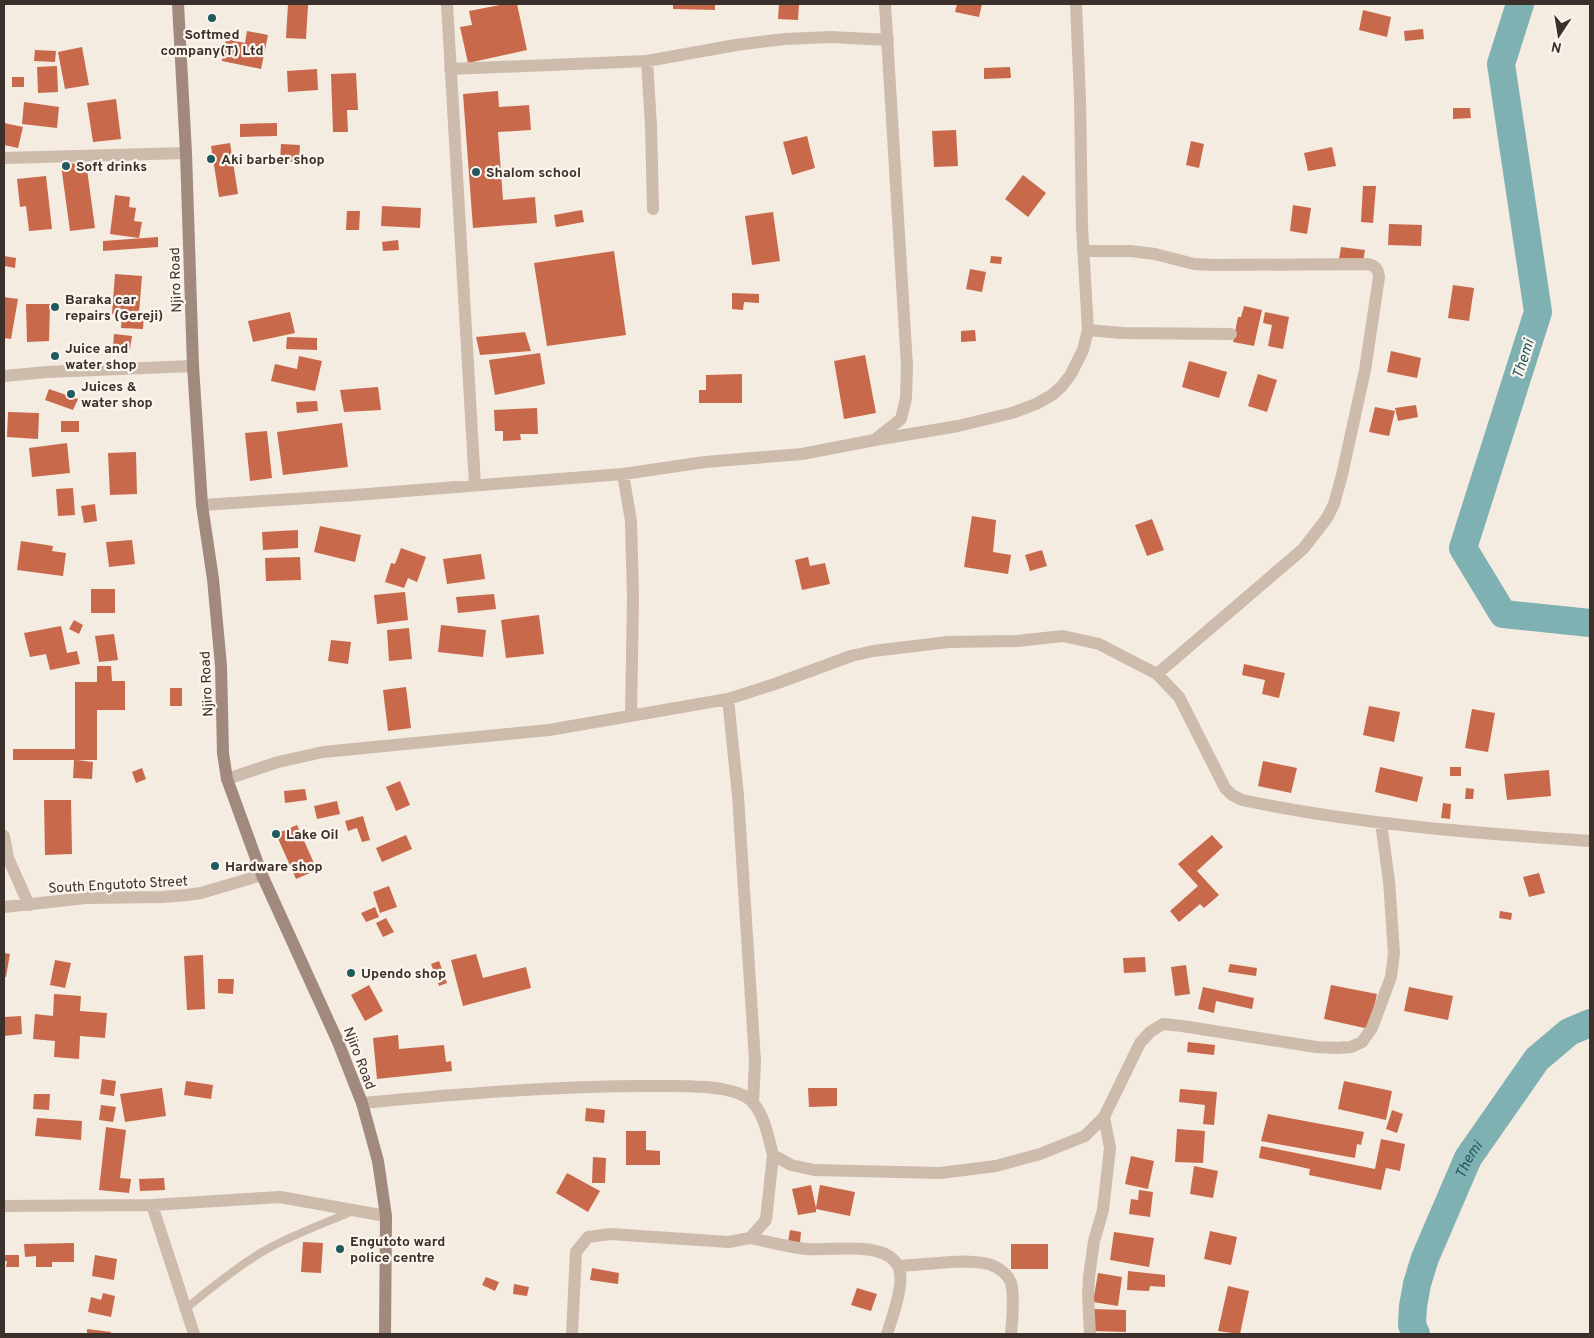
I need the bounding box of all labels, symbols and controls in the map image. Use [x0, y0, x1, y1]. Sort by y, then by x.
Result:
north arrow [1534, 10, 1584, 60]
marker: Softmed company(T) Ltd [206, 12, 218, 24]
place label: Softmed company(T) Ltd [160, 27, 264, 60]
text: N [1550, 37, 1563, 56]
place label: Aki barber shop [221, 152, 325, 169]
marker: Aki barber shop [205, 153, 217, 165]
place label: Soft drinks [76, 159, 147, 176]
marker: Soft drinks [60, 160, 72, 172]
place label: Shalom school [486, 165, 581, 182]
marker: Shalom school [470, 166, 482, 178]
street label: Njiro Road [167, 247, 186, 313]
place label: Baraka car repairs (Gereji) [65, 292, 163, 325]
marker: Baraka car repairs (Gereji) [49, 301, 61, 313]
water label: Themi [1509, 336, 1540, 382]
place label: Juice and water shop [65, 341, 137, 374]
marker: Juice and water shop [49, 350, 61, 362]
place label: Juices & water shop [81, 379, 153, 412]
marker: Juices & water shop [65, 388, 77, 400]
street label: Njiro Road [197, 651, 218, 717]
place label: Lake Oil [286, 827, 339, 844]
marker: Lake Oil [270, 828, 282, 840]
place label: Hardware shop [225, 859, 323, 876]
marker: Hardware shop [209, 860, 221, 872]
street label: South Engutoto Street [48, 873, 188, 898]
place label: Upendo shop [361, 966, 446, 983]
marker: Upendo shop [345, 967, 357, 979]
street label: Njiro Road [339, 1025, 378, 1092]
water label: Themi [1452, 1137, 1489, 1182]
place label: Engutoto ward police centre [350, 1234, 445, 1267]
marker: Engutoto ward police centre [334, 1243, 346, 1255]

